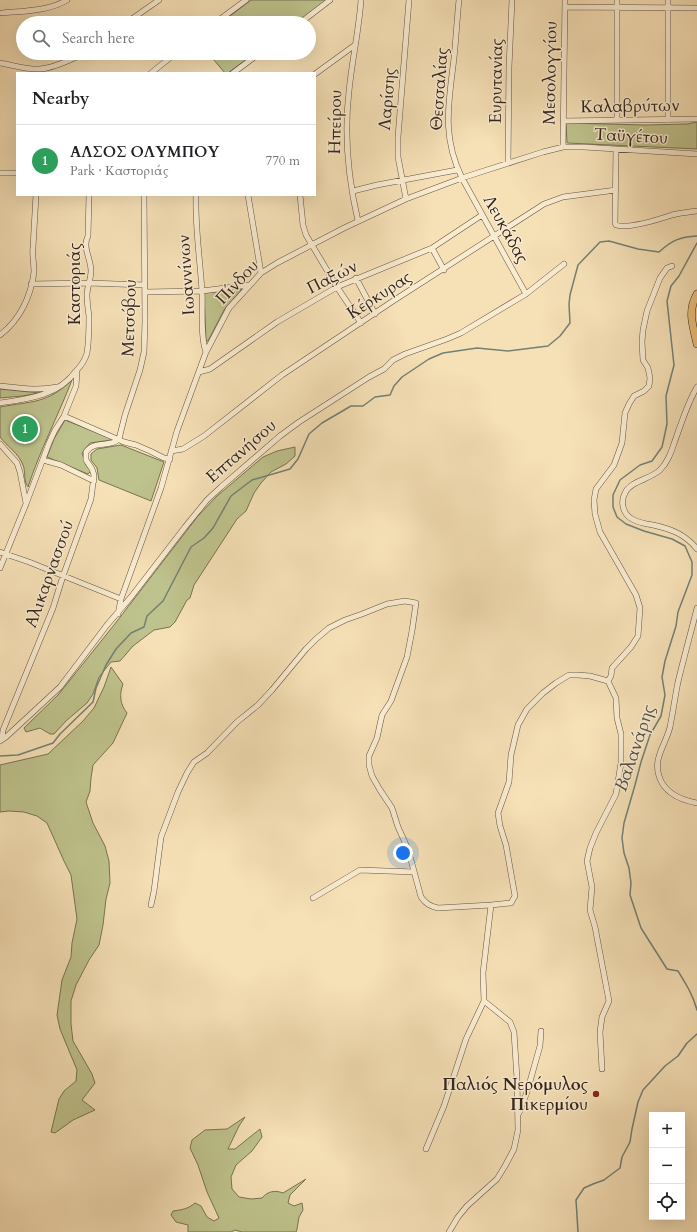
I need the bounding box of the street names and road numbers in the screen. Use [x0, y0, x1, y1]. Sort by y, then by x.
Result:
street label: Μεσολογγίου [538, 21, 562, 125]
street label: Ευρυτανίας [484, 38, 508, 124]
street label: Θεσσαλίας [425, 46, 453, 132]
street label: Λαρίσης [373, 67, 401, 131]
street label: Ηπείρου [323, 89, 347, 155]
street label: Καλαβρύτων [580, 94, 680, 118]
street label: Ταϋγέτου [594, 123, 668, 149]
street label: Λευκάδας [478, 191, 534, 267]
street label: Ιωαννίνων [172, 234, 200, 316]
street label: Καστοριάς [63, 243, 86, 325]
street label: Πίνδου [210, 255, 264, 309]
street label: Παξών [303, 255, 361, 299]
street label: Κέρκυρας [342, 265, 416, 325]
street label: Μετσόβου [116, 279, 142, 357]
street label: Επτανήσου [201, 414, 281, 488]
street label: Αλικαρνασσού [19, 517, 79, 631]

